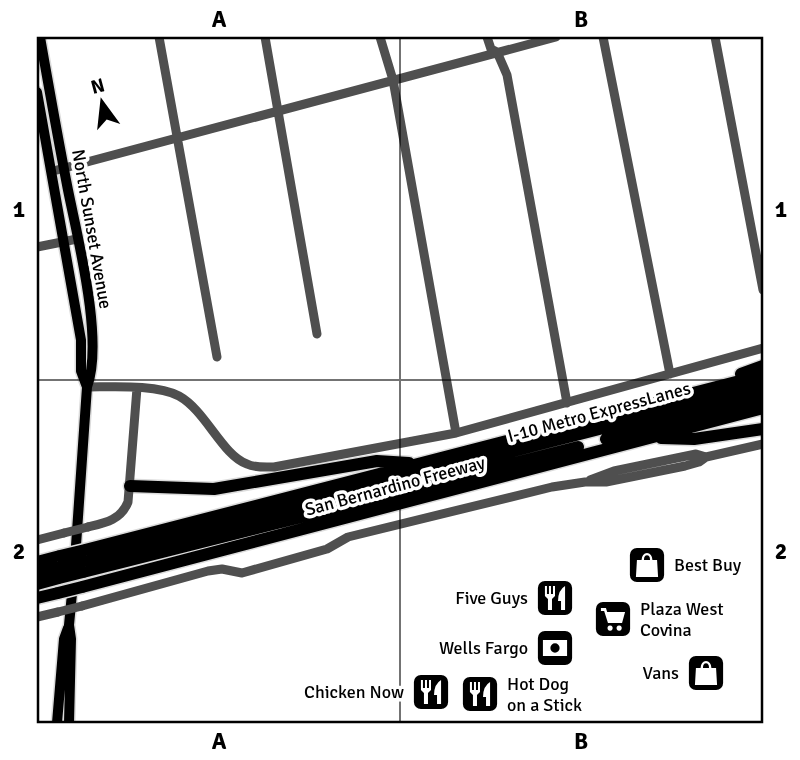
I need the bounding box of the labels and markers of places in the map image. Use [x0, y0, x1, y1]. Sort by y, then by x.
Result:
shop icon: Best Buy [626, 544, 668, 586]
place label: Best Buy [674, 554, 742, 576]
restaurant icon: Five Guys [534, 577, 576, 619]
place label: Five Guys [455, 587, 528, 609]
supermarket icon: Plaza West Covina [592, 598, 634, 640]
place label: Plaza West Covina [640, 598, 724, 641]
bank icon: Wells Fargo [534, 627, 576, 669]
place label: Wells Fargo [439, 637, 528, 659]
shop icon: Vans [685, 652, 727, 694]
place label: Vans [643, 662, 679, 684]
restaurant icon: Chicken Now [410, 671, 452, 713]
restaurant icon: Hot Dog on a Stick [459, 673, 501, 715]
place label: Hot Dog on a Stick [507, 673, 582, 716]
place label: Chicken Now [304, 681, 404, 703]

